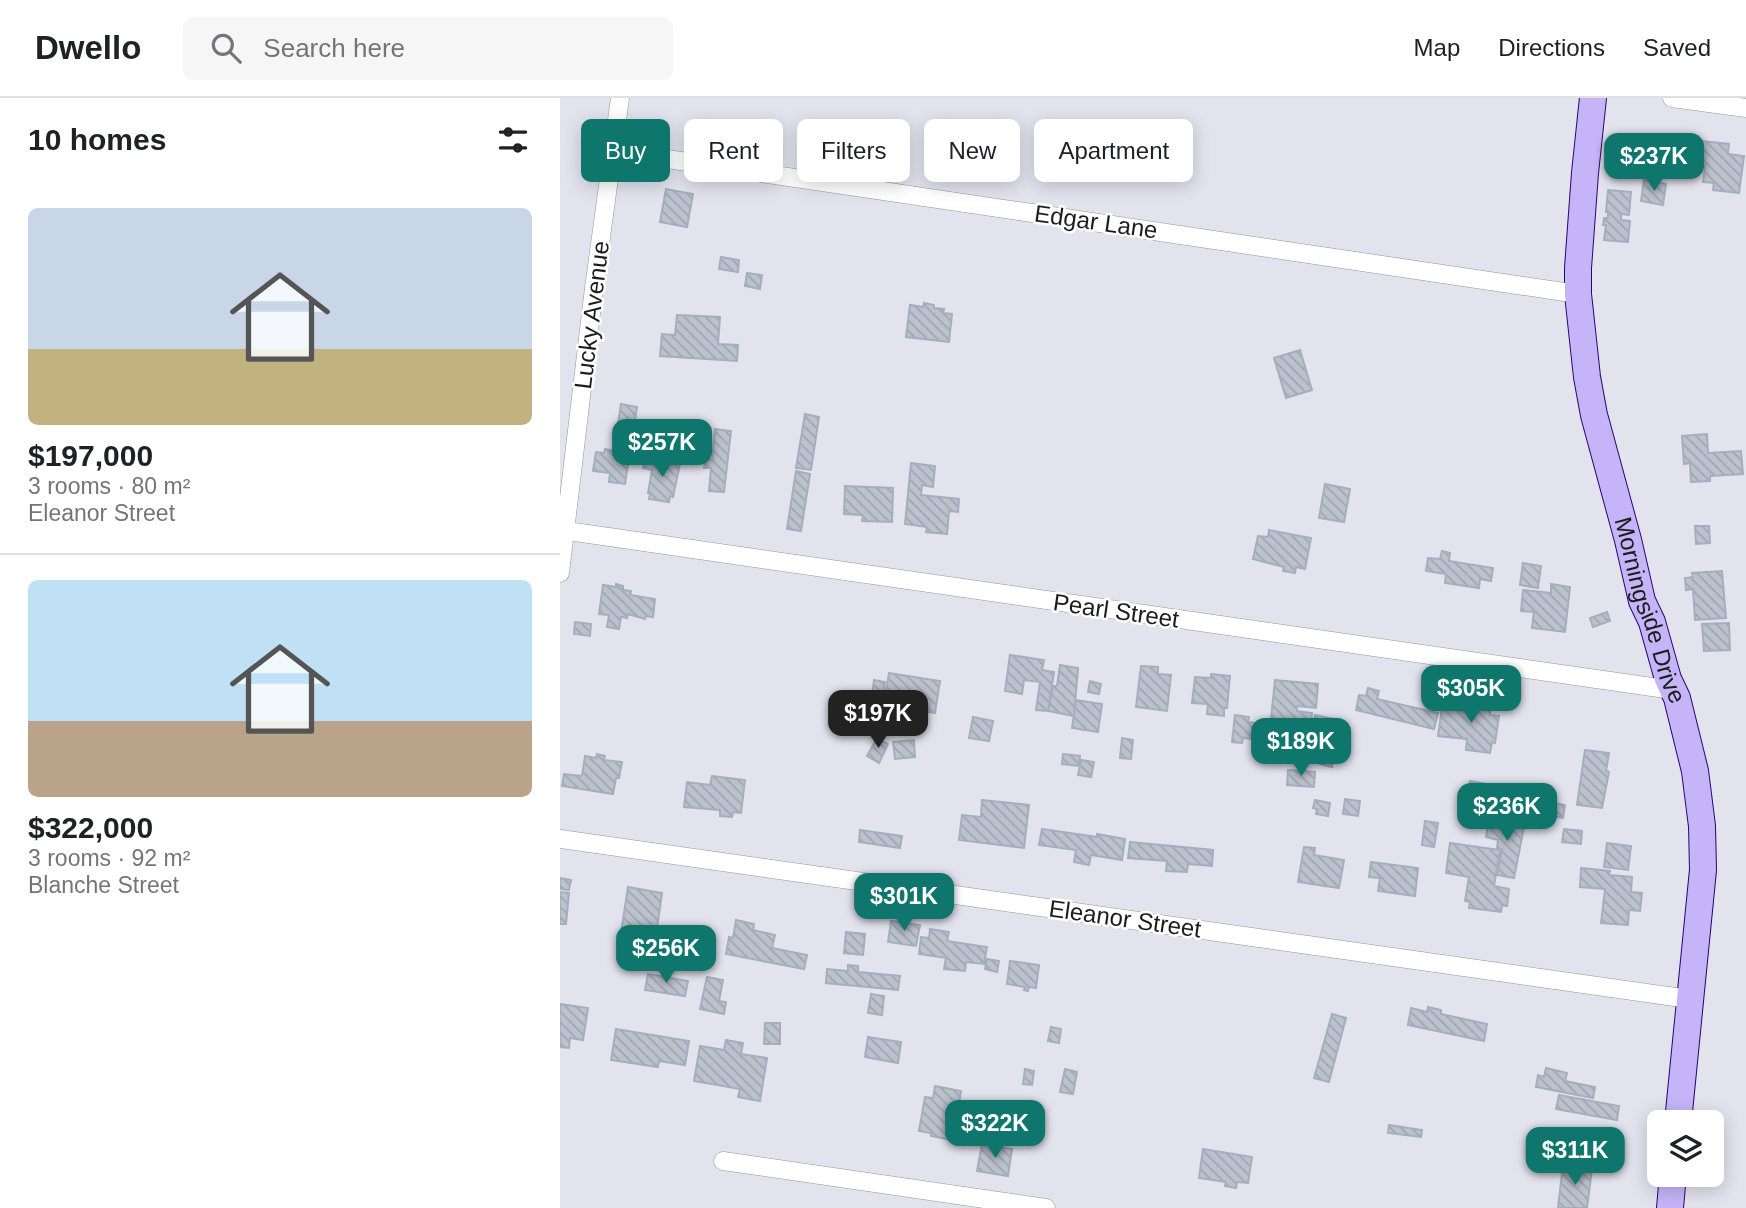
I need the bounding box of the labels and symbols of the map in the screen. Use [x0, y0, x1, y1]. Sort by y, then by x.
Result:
pin: $237K [1605, 134, 1703, 193]
street label: Edgar Lane [1033, 199, 1159, 244]
street label: Lucky Avenue [569, 239, 614, 391]
pin: $257K [613, 420, 711, 479]
street label: Morningside Drive [1609, 514, 1692, 708]
street label: Pearl Street [1051, 588, 1181, 633]
pin: $305K [1422, 666, 1520, 725]
pin: $197K [829, 690, 927, 750]
pin: $189K [1252, 718, 1350, 778]
pin: $236K [1458, 784, 1556, 843]
pin: $301K [855, 874, 953, 933]
street label: Eleanor Street [1047, 894, 1203, 943]
pin: $256K [617, 926, 715, 985]
pin: $322K [946, 1100, 1044, 1160]
pin: $311K [1526, 1128, 1624, 1187]

